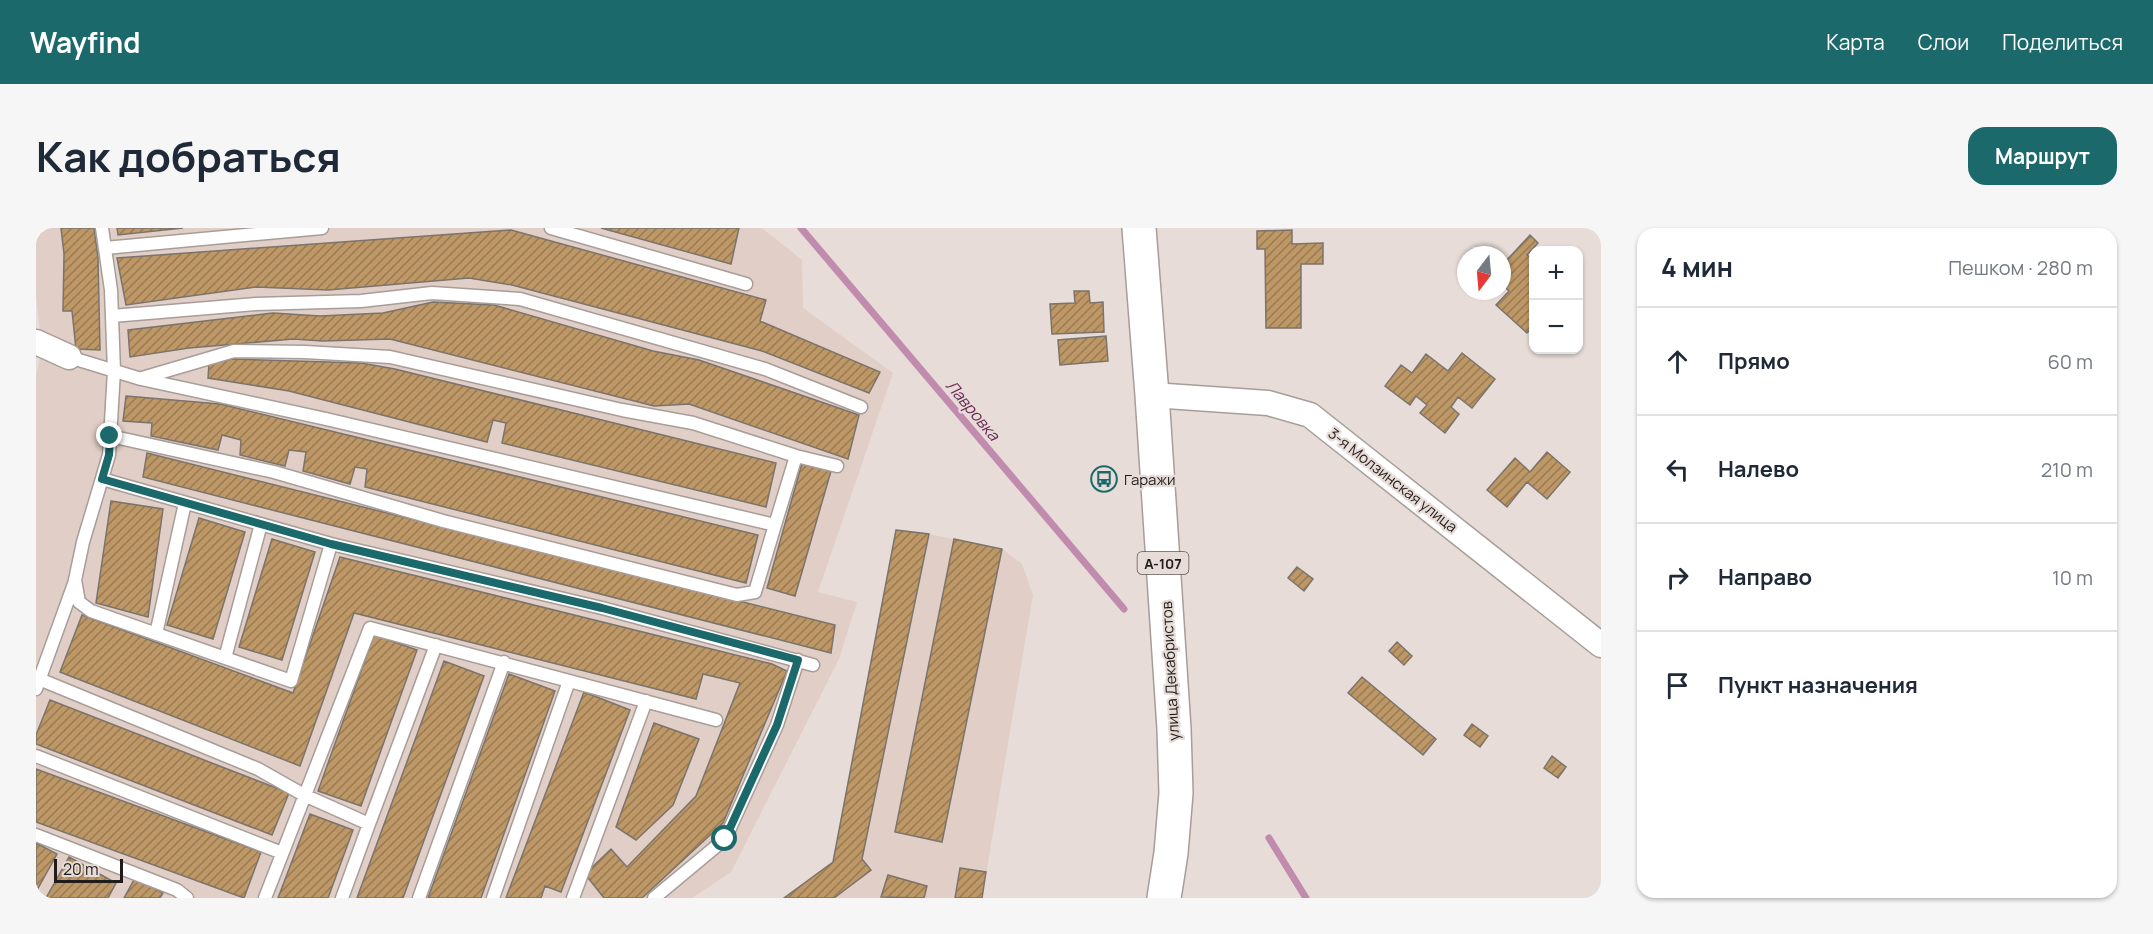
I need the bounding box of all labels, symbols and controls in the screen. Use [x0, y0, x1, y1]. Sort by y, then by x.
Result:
text: Wayfind [30, 23, 140, 61]
text: Карта [1826, 28, 1885, 56]
text: Слои [1918, 28, 1969, 56]
text: Поделиться [2002, 28, 2123, 56]
text: Как добраться [36, 127, 341, 185]
button: Маршрут [1968, 127, 2117, 185]
north arrow [1457, 246, 1511, 300]
map controls [1529, 246, 1583, 354]
button: + [1529, 246, 1583, 300]
text: 4 мин [1661, 249, 1733, 285]
text: Пешком · 280 m [1948, 254, 2093, 281]
button: − [1529, 300, 1583, 354]
icon: ahead [1661, 345, 1694, 378]
text: Прямо [1718, 346, 1790, 376]
text: 60 m [2047, 348, 2093, 375]
water label: Лавровка [941, 375, 1006, 446]
route end [96, 422, 122, 448]
street label: 3-я Молзинская улица [1324, 423, 1462, 537]
icon: left [1661, 453, 1694, 486]
text: Налево [1718, 454, 1799, 484]
text: 210 m [2041, 456, 2093, 483]
bus stop icon: Гаражи [1089, 464, 1119, 494]
place label: Гаражи [1124, 469, 1175, 490]
road number: А-107 [1138, 552, 1188, 574]
icon: right [1661, 561, 1694, 594]
text: Направо [1718, 562, 1812, 592]
text: 10 m [2052, 564, 2093, 591]
street label: улица Декабристов [1156, 601, 1184, 741]
icon: arrive [1661, 669, 1694, 702]
text: Пункт назначения [1718, 670, 1918, 700]
route start [711, 825, 737, 851]
scale bar [54, 856, 123, 884]
text: 20 m [63, 858, 99, 880]

